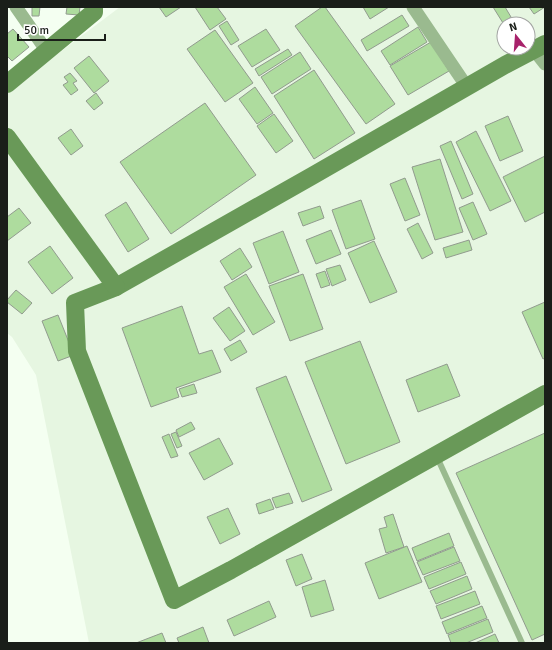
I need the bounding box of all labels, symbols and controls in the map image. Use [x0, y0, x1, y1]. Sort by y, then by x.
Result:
scale bar [18, 16, 105, 42]
north arrow [496, 16, 536, 56]
text: N [508, 20, 519, 34]
text: 50 m [24, 23, 49, 38]

